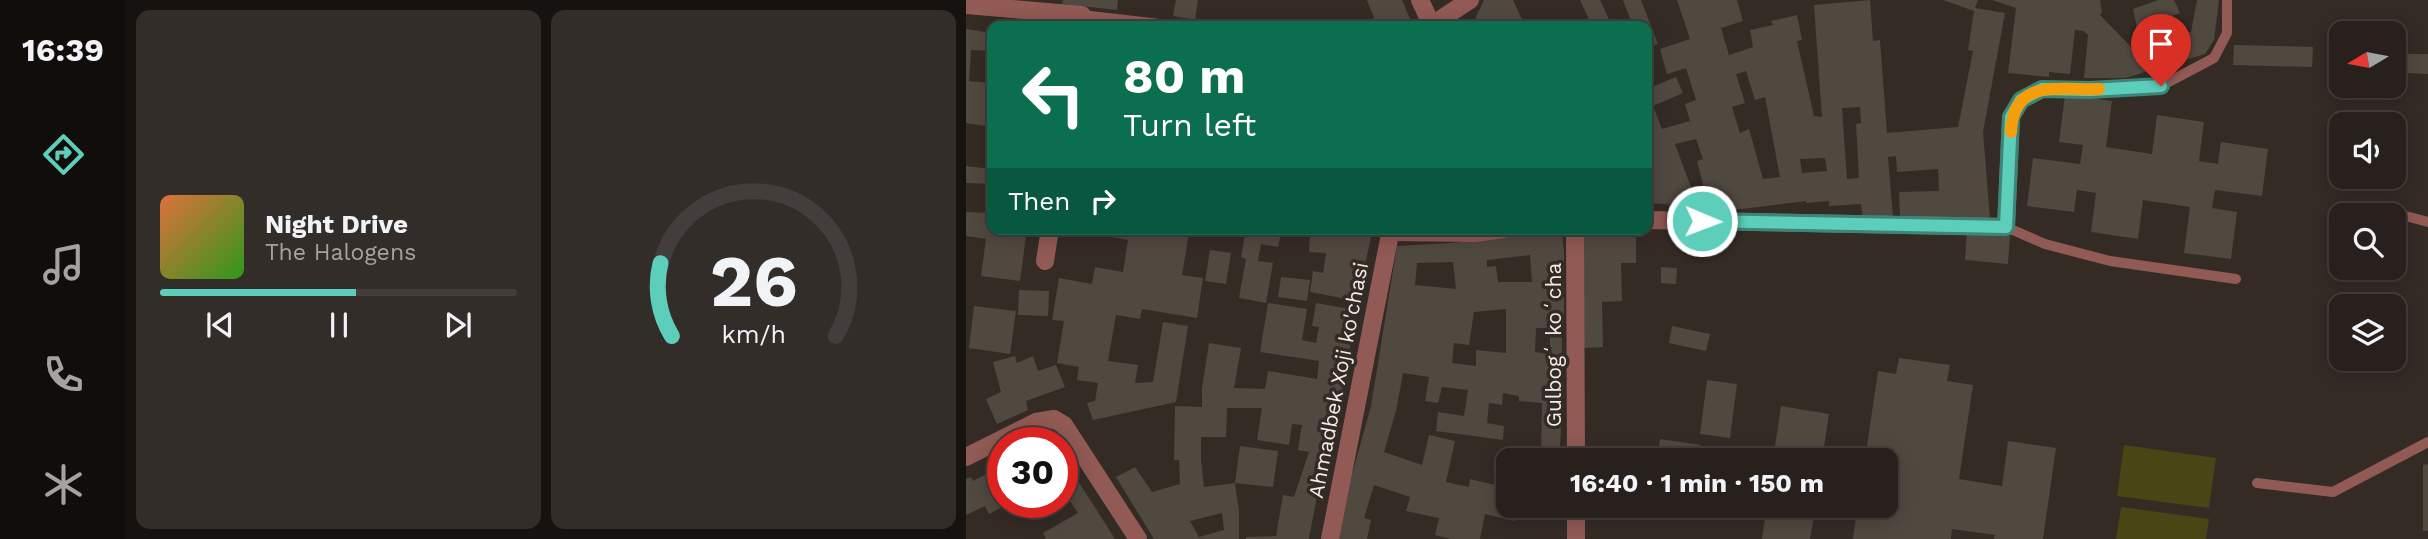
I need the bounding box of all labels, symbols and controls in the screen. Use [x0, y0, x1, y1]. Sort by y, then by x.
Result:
pin [2131, 14, 2191, 86]
north arrow [2329, 21, 2406, 98]
map controls [2329, 21, 2406, 371]
icon: arrive [2142, 25, 2180, 63]
text: 16:39 [22, 31, 104, 69]
text: 80 m [1123, 47, 1245, 105]
icon: left [1008, 49, 1099, 140]
text: Turn left [1123, 106, 1256, 144]
button: sound [2329, 112, 2406, 189]
icon: directions [39, 130, 88, 179]
icon: right [1084, 182, 1122, 220]
position arrow [1665, 184, 1739, 258]
text: Then [1008, 186, 1070, 216]
button: search [2329, 203, 2406, 280]
text: Night Drive [265, 209, 408, 239]
text: 26 [709, 238, 798, 324]
text: The Halogens [265, 239, 416, 266]
icon: music [39, 240, 88, 289]
street label: Ahmadbek Xoji ko'chasi [1303, 260, 1373, 500]
street label: Gulbogʻ koʻcha [1541, 263, 1566, 427]
button: layers [2329, 294, 2406, 371]
icon: previous [201, 306, 239, 344]
icon: pause [320, 306, 358, 344]
icon: next [439, 306, 477, 344]
text: km/h [721, 319, 786, 348]
icon: phone [39, 350, 88, 399]
speed limit sign: 30 [987, 427, 1078, 518]
icon: climate [39, 460, 88, 509]
text: 16:40 · 1 min · 150 m [1570, 468, 1824, 498]

